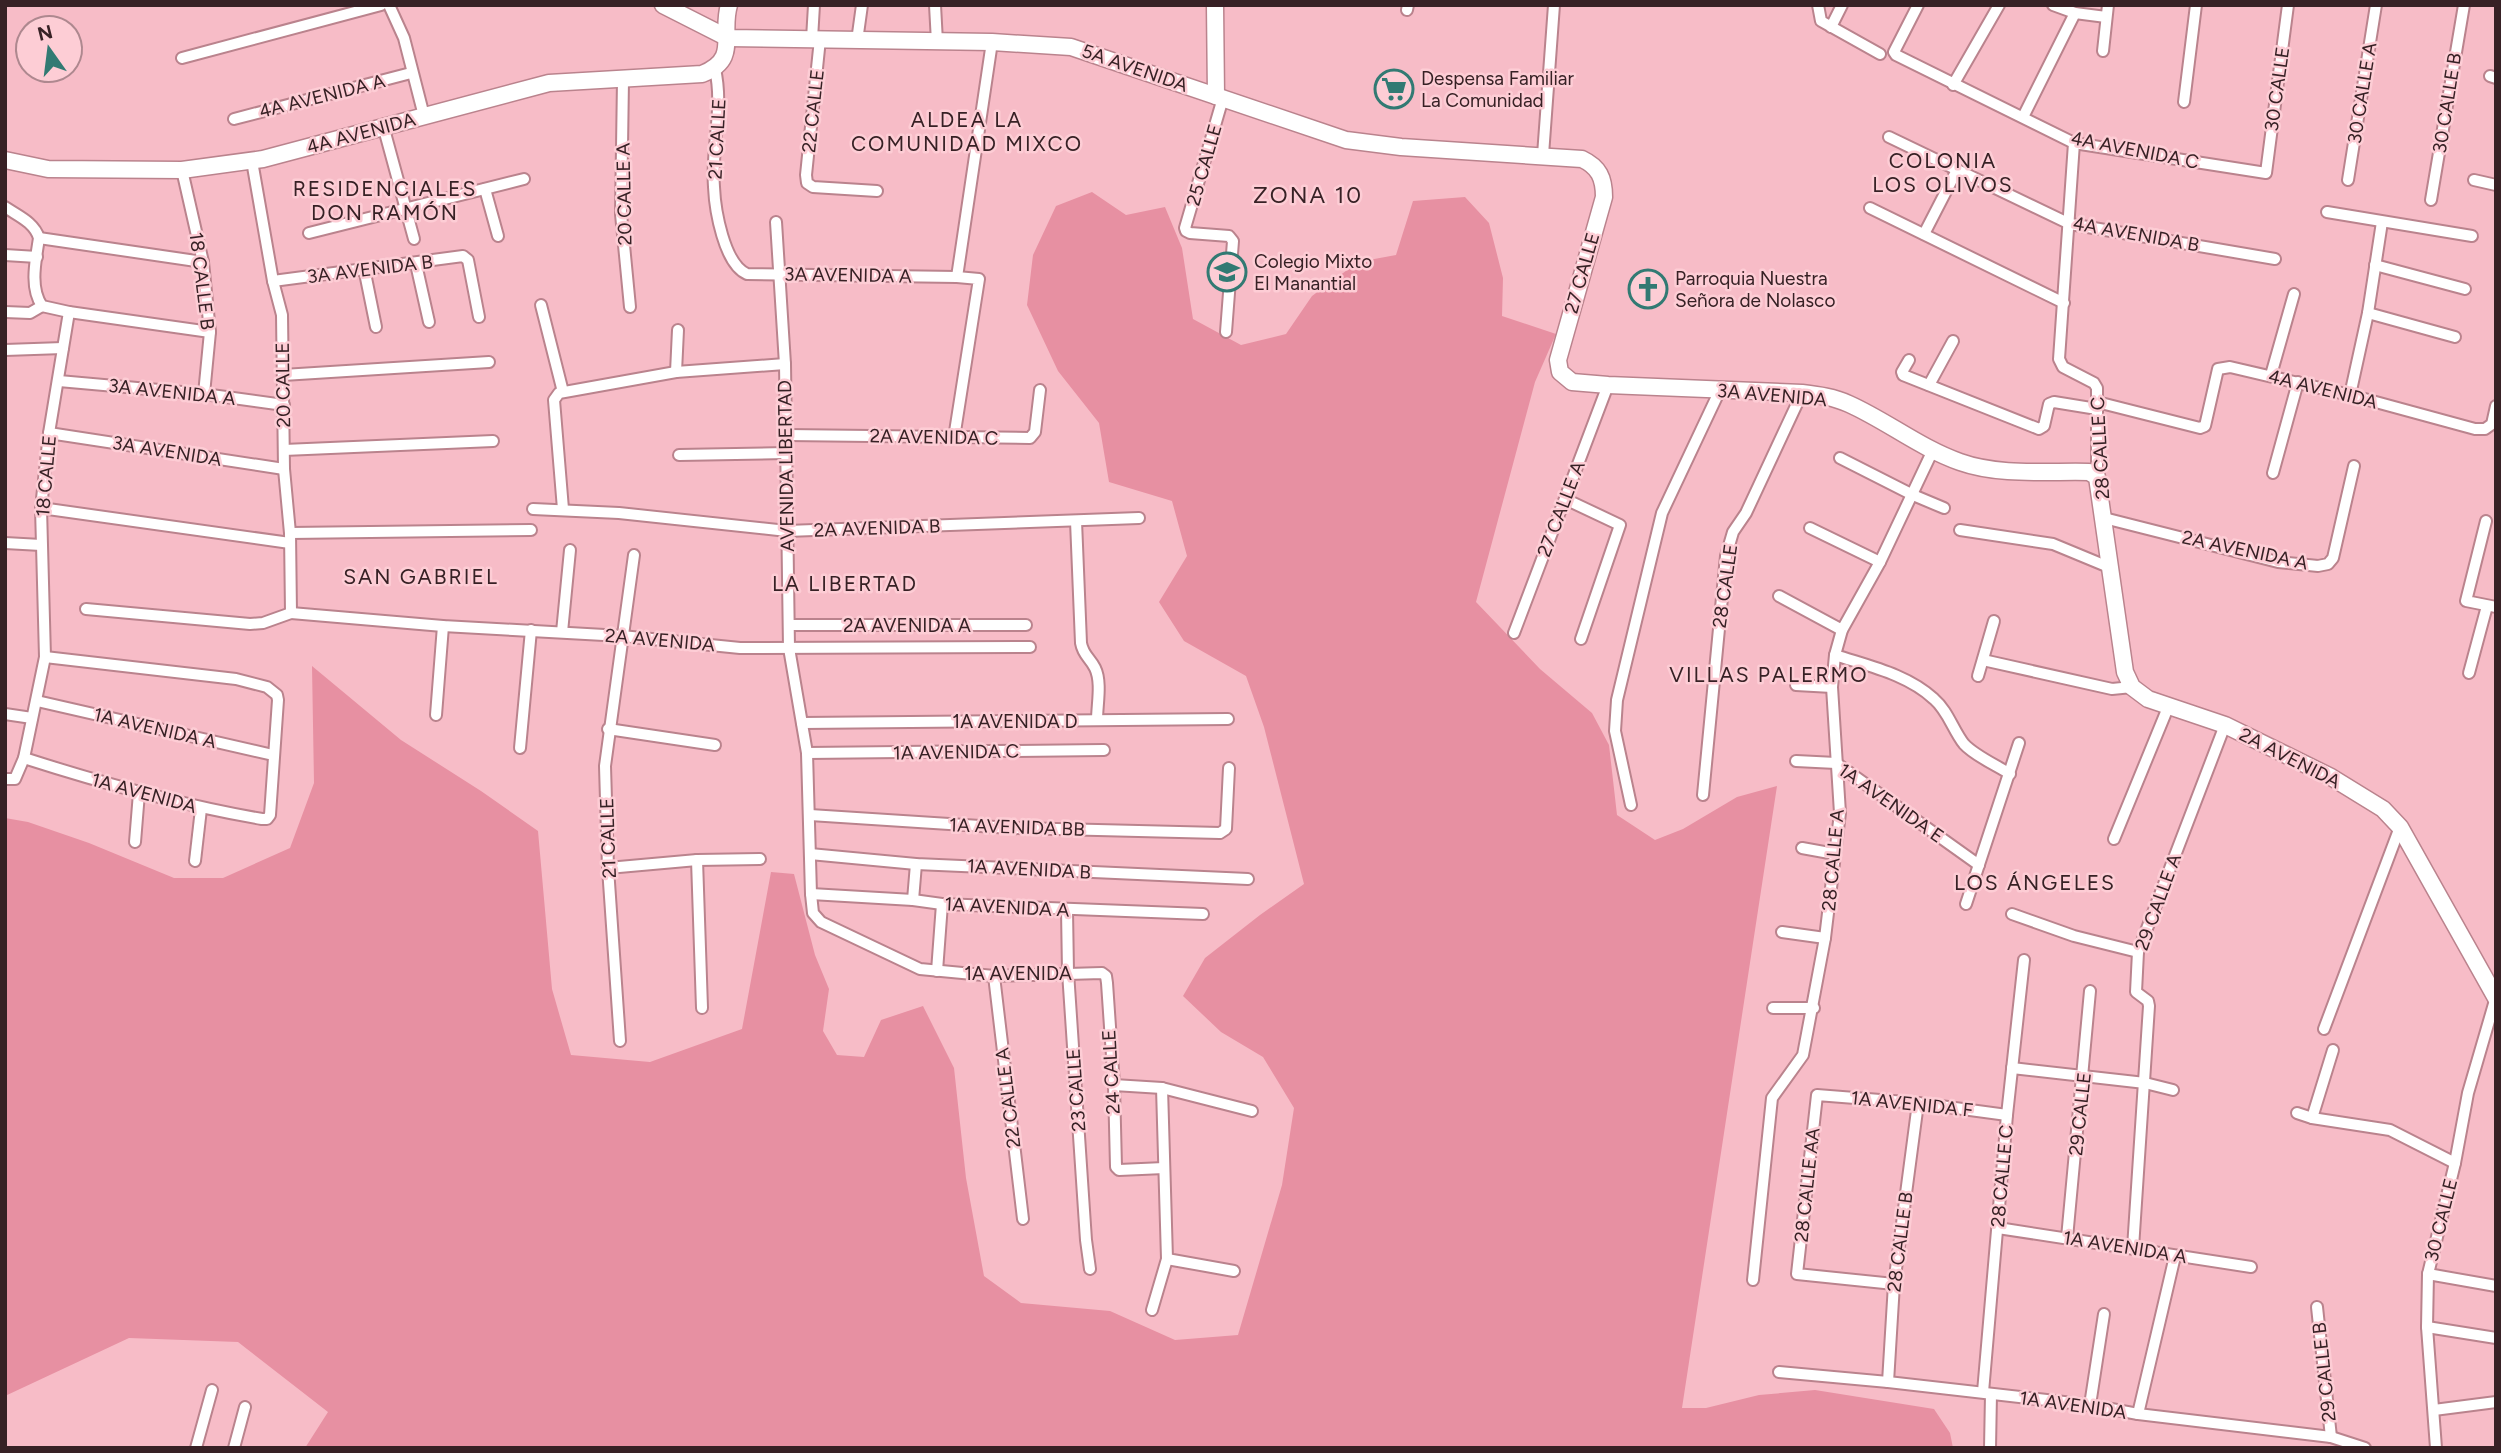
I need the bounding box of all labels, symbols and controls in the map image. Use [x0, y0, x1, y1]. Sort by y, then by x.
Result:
north arrow [14, 14, 84, 84]
text: N [35, 20, 55, 46]
street label: 5A AVENIDA [1079, 39, 1191, 97]
street label: 30 CALLE A [2343, 41, 2381, 145]
street label: 30 CALLE [2260, 45, 2294, 133]
street label: 30 CALLE B [2428, 51, 2466, 155]
place label: Despensa Familiar La Comunidad [1421, 67, 1574, 112]
street label: 22 CALLE [797, 68, 829, 154]
supermarket icon: Despensa Familiar La Comunidad [1373, 68, 1415, 110]
street label: 4A AVENIDA A [257, 69, 388, 123]
street label: 21 CALLE [703, 98, 731, 180]
street label: 4A AVENIDA [304, 107, 418, 159]
district label: ALDEA LA COMUNIDAD MIXCO [851, 107, 1083, 156]
street label: 25 CALLE [1181, 122, 1227, 208]
street label: 4A AVENIDA C [2069, 126, 2201, 174]
street label: 20 CALLE A [612, 142, 636, 246]
district label: COLONIA LOS OLIVOS [1872, 148, 2014, 197]
district label: RESIDENCIALES DON RAMÓN [293, 176, 477, 225]
district label: ZONA 10 [1253, 181, 1363, 209]
street label: 4A AVENIDA B [2071, 212, 2201, 256]
street label: 27 CALLE [1559, 230, 1605, 316]
street label: 18 CALLE B [185, 231, 219, 331]
street label: 3A AVENIDA B [306, 250, 434, 288]
place label: Colegio Mixto El Manantial [1254, 250, 1372, 295]
school or university icon: Colegio Mixto El Manantial [1206, 251, 1248, 293]
street label: 3A AVENIDA A [784, 262, 912, 288]
place label: Parroquia Nuestra Señora de Nolasco [1675, 267, 1835, 312]
church icon: Parroquia Nuestra Señora de Nolasco [1627, 268, 1669, 310]
street label: 20 CALLE [271, 342, 295, 428]
street label: 4A AVENIDA [2266, 364, 2380, 414]
street label: 3A AVENIDA A [107, 374, 237, 410]
street label: 3A AVENIDA [1716, 379, 1828, 411]
street label: AVENIDA LIBERTAD [773, 380, 799, 552]
street label: 28 CALLE C [2086, 396, 2114, 500]
street label: 2A AVENIDA C [869, 424, 999, 450]
street label: 3A AVENIDA [111, 431, 223, 471]
street label: 18 CALLE [31, 434, 61, 518]
street label: 27 CALLE A [1532, 458, 1590, 560]
street label: 2A AVENIDA B [813, 514, 941, 542]
street label: 2A AVENIDA A [2180, 525, 2310, 575]
street label: 28 CALLE [1708, 543, 1742, 629]
district label: SAN GABRIEL [343, 564, 499, 589]
district label: LA LIBERTAD [772, 571, 918, 596]
street label: 2A AVENIDA A [843, 614, 971, 637]
street label: 2A AVENIDA [604, 624, 716, 656]
district label: VILLAS PALERMO [1669, 662, 1869, 687]
street label: 1A AVENIDA A [91, 703, 219, 753]
street label: 1A AVENIDA D [952, 710, 1078, 733]
street label: 2A AVENIDA [2236, 723, 2345, 793]
street label: 1A AVENIDA C [893, 739, 1020, 765]
street label: 1A AVENIDA E [1834, 758, 1948, 848]
street label: 1A AVENIDA [89, 768, 199, 818]
street label: 21 CALLE [595, 797, 621, 879]
street label: 28 CALLE A [1817, 808, 1849, 912]
street label: 1A AVENIDA BB [949, 813, 1085, 841]
street label: 29 CALLE A [2130, 850, 2186, 953]
street label: 1A AVENIDA B [967, 854, 1091, 884]
district label: LOS ÁNGELES [1954, 870, 2116, 895]
street label: 1A AVENIDA A [944, 892, 1070, 922]
street label: 1A AVENIDA [964, 962, 1072, 985]
street label: 24 CALLE [1097, 1029, 1125, 1115]
street label: 22 CALLE A [990, 1046, 1026, 1150]
street label: 23 CALLE [1062, 1048, 1090, 1132]
street label: 29 CALLE [2064, 1071, 2096, 1157]
street label: 1A AVENIDA F [1850, 1086, 1974, 1122]
street label: 28 CALLE C [1986, 1123, 2018, 1228]
street label: 28 CALLE AA [1790, 1126, 1824, 1243]
street label: 30 CALLE [2420, 1176, 2462, 1264]
street label: 28 CALLE B [1882, 1191, 1918, 1293]
street label: 1A AVENIDA A [2061, 1226, 2189, 1268]
street label: 29 CALLE B [2307, 1321, 2341, 1423]
street label: 1A AVENIDA [2018, 1386, 2128, 1424]

